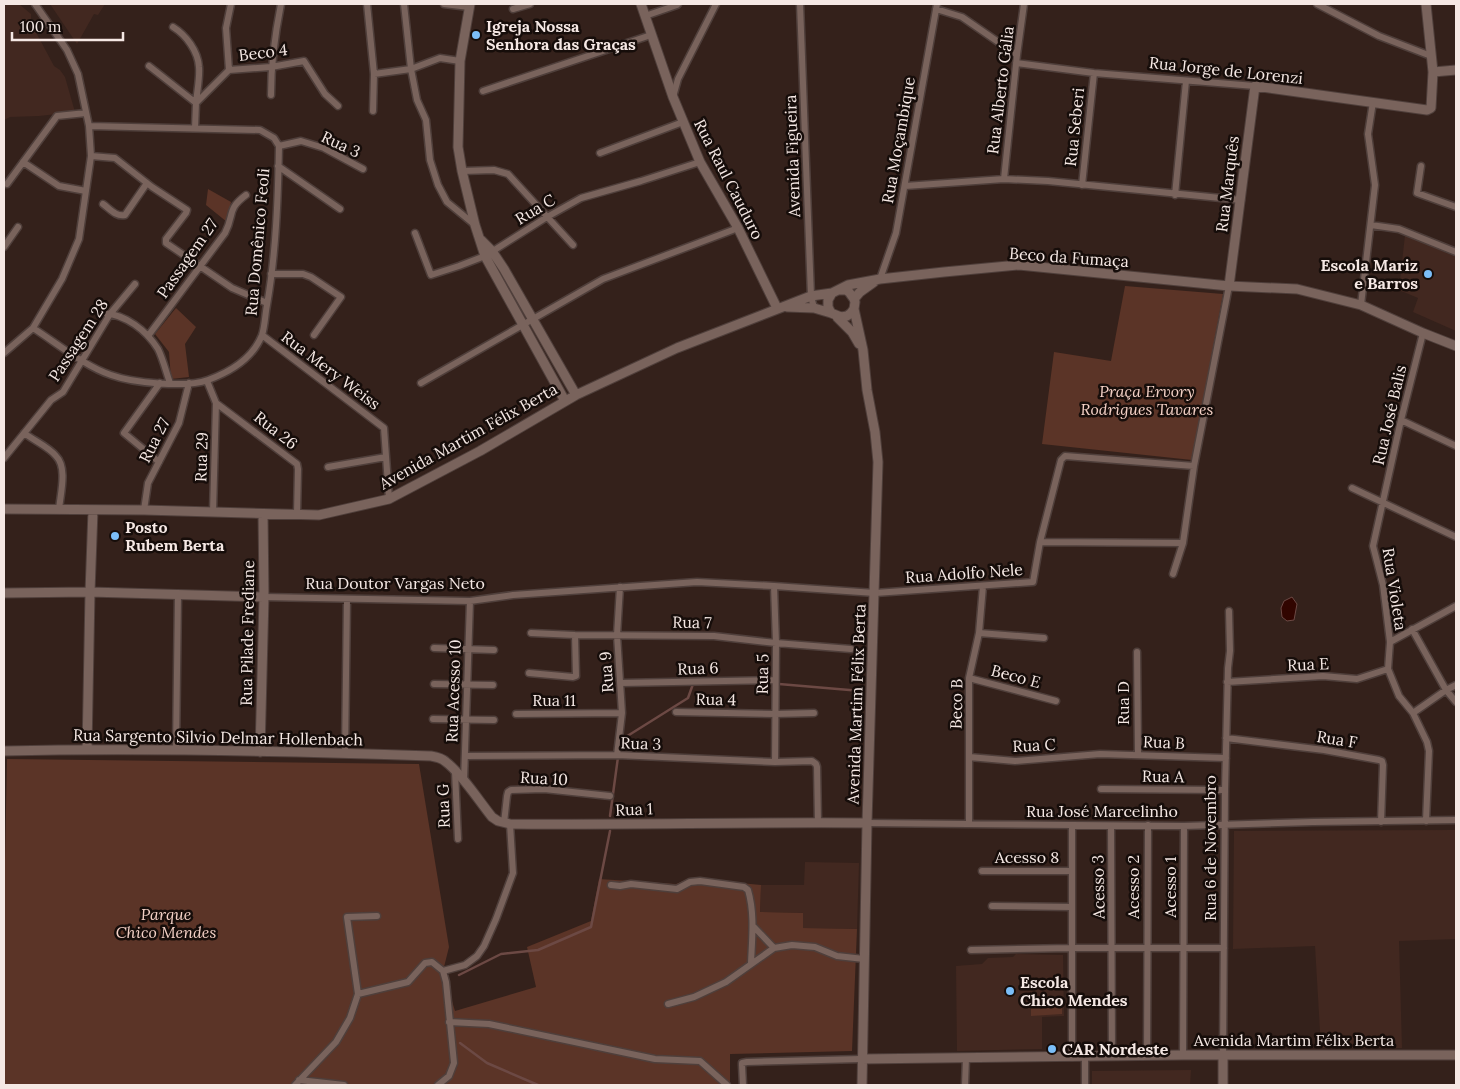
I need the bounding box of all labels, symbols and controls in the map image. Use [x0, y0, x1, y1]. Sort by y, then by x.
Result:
scale bar [12, 10, 124, 42]
place label: Igreja Nossa Senhora das Graças [486, 16, 636, 54]
text: 100 m [20, 17, 61, 36]
street label: Rua Alberto Gália [982, 25, 1018, 155]
marker: Igreja Nossa Senhora das Graças [470, 29, 482, 41]
street label: Beco 4 [237, 39, 289, 65]
street label: Rua Jorge de Lorenzi [1148, 52, 1304, 88]
street label: Rua Moçambique [877, 75, 919, 205]
street label: Rua Seberi [1060, 87, 1088, 167]
street label: Avenida Figueira [780, 94, 804, 219]
street label: Rua Raul Cauduro [690, 115, 768, 243]
street label: Rua 3 [318, 126, 364, 162]
street label: Rua Marquês [1211, 135, 1243, 233]
street label: Rua Domênico Feoli [241, 167, 273, 317]
street label: Rua C [511, 189, 559, 229]
street label: Passagem 27 [152, 214, 222, 302]
street label: Beco da Fumaça [1008, 243, 1130, 271]
place label: Escola Mariz e Barros [1321, 255, 1418, 293]
marker: Escola Mariz e Barros [1422, 268, 1434, 280]
street label: Passagem 28 [44, 295, 112, 385]
street label: Rua Mery Weiss [278, 326, 384, 414]
street label: Rua José Balis [1368, 363, 1410, 467]
street label: Avenida Martim Félix Berta [375, 379, 561, 494]
park label: Praça Ervory Rodrigues Tavares [1081, 381, 1214, 419]
street label: Rua 26 [250, 407, 302, 453]
street label: Rua 27 [134, 414, 174, 466]
street label: Rua 29 [190, 432, 212, 482]
place label: Posto Rubem Berta [125, 517, 225, 555]
marker: Posto Rubem Berta [109, 530, 121, 542]
street label: Rua Violeta [1379, 546, 1411, 632]
street label: Rua Pilade Frediane [236, 559, 258, 706]
street label: Rua Adolfo Nele [904, 559, 1024, 587]
street label: Rua Doutor Vargas Neto [305, 573, 485, 593]
street label: Avenida Martim Félix Berta [842, 603, 869, 806]
street label: Rua 7 [672, 612, 713, 632]
street label: Rua Acesso 10 [441, 639, 465, 743]
street label: Rua 9 [595, 651, 617, 693]
street label: Rua 5 [752, 653, 772, 695]
street label: Rua E [1287, 653, 1329, 675]
street label: Rua 6 [677, 657, 719, 679]
street label: Beco E [989, 660, 1043, 692]
street label: Beco B [946, 679, 966, 729]
street label: Rua D [1113, 681, 1133, 725]
street label: Rua 4 [695, 689, 737, 709]
street label: Rua 11 [532, 690, 576, 710]
street label: Rua Sargento Silvio Delmar Hollenbach [73, 724, 363, 750]
street label: Rua F [1315, 726, 1359, 752]
street label: Rua B [1143, 731, 1185, 753]
street label: Rua 3 [620, 732, 662, 754]
street label: Rua C [1012, 734, 1056, 756]
street label: Rua A [1142, 766, 1185, 786]
street label: Rua 10 [520, 767, 568, 789]
street label: Rua 6 de Novembro [1200, 775, 1220, 921]
street label: Rua G [432, 784, 454, 828]
street label: Rua 1 [615, 798, 653, 820]
street label: Rua José Marcelinho [1026, 801, 1178, 821]
street label: Acesso 8 [994, 847, 1059, 867]
street label: Acesso 3 [1087, 855, 1109, 920]
street label: Acesso 2 [1123, 855, 1143, 920]
street label: Acesso 1 [1160, 856, 1180, 919]
park label: Parque Chico Mendes [116, 904, 216, 942]
place label: Escola Chico Mendes [1020, 972, 1128, 1010]
marker: Escola Chico Mendes [1004, 985, 1016, 997]
street label: Avenida Martim Félix Berta [1193, 1030, 1394, 1050]
place label: CAR Nordeste [1062, 1039, 1169, 1059]
marker: CAR Nordeste [1046, 1043, 1058, 1055]

